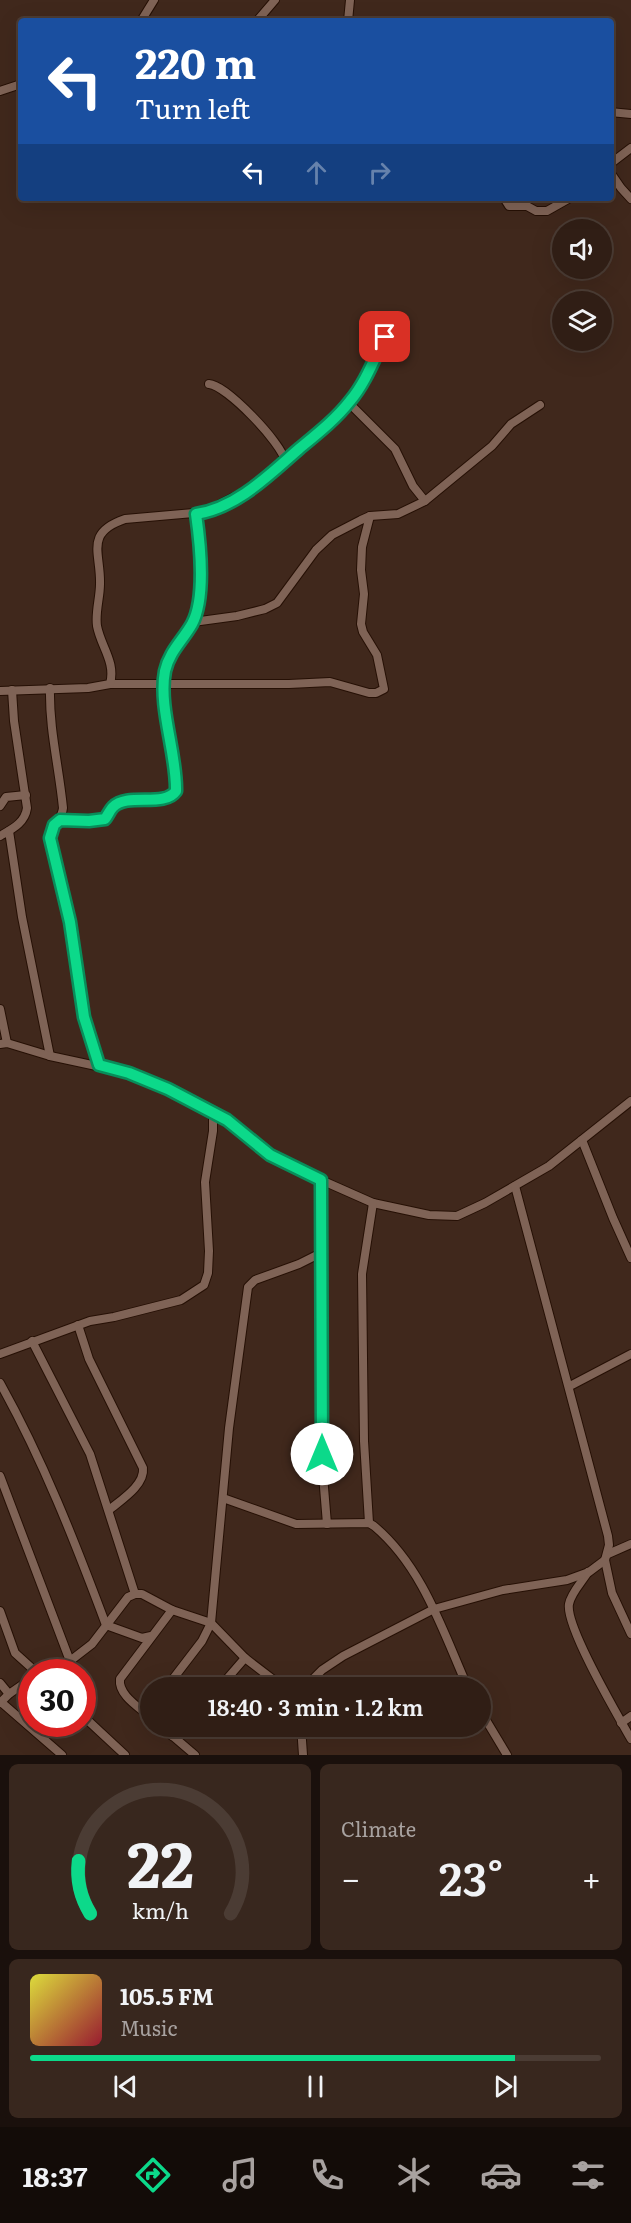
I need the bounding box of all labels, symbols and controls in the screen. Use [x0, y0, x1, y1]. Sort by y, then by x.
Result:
text: 220 m [135, 30, 256, 92]
icon: left [36, 42, 114, 120]
text: Turn left [135, 87, 250, 127]
icon: left [237, 156, 270, 189]
icon: ahead [300, 156, 333, 189]
icon: right [363, 156, 396, 189]
map controls [552, 219, 612, 351]
button: sound [552, 219, 612, 279]
button: layers [552, 291, 612, 351]
pin [359, 311, 410, 362]
icon: arrive [368, 320, 401, 353]
position arrow [290, 1422, 354, 1486]
speed limit sign: 30 [18, 1659, 96, 1737]
text: 18:40 · 3 min · 1.2 km [208, 1690, 423, 1723]
text: Climate [341, 1813, 416, 1843]
text: 22 [126, 1815, 194, 1907]
text: 23° [439, 1843, 503, 1910]
text: − [341, 1852, 360, 1901]
text: + [582, 1852, 601, 1901]
text: km/h [131, 1894, 189, 1926]
text: 105.5 FM [120, 1979, 214, 2012]
text: Music [120, 2012, 177, 2042]
icon: previous [109, 2070, 142, 2103]
icon: pause [299, 2070, 332, 2103]
icon: next [489, 2070, 522, 2103]
icon: directions [132, 2154, 174, 2196]
icon: music [219, 2154, 261, 2196]
icon: phone [306, 2154, 348, 2196]
icon: climate [393, 2154, 435, 2196]
icon: car [480, 2154, 522, 2196]
icon: filters [567, 2154, 609, 2196]
text: 18:37 [22, 2155, 87, 2195]

